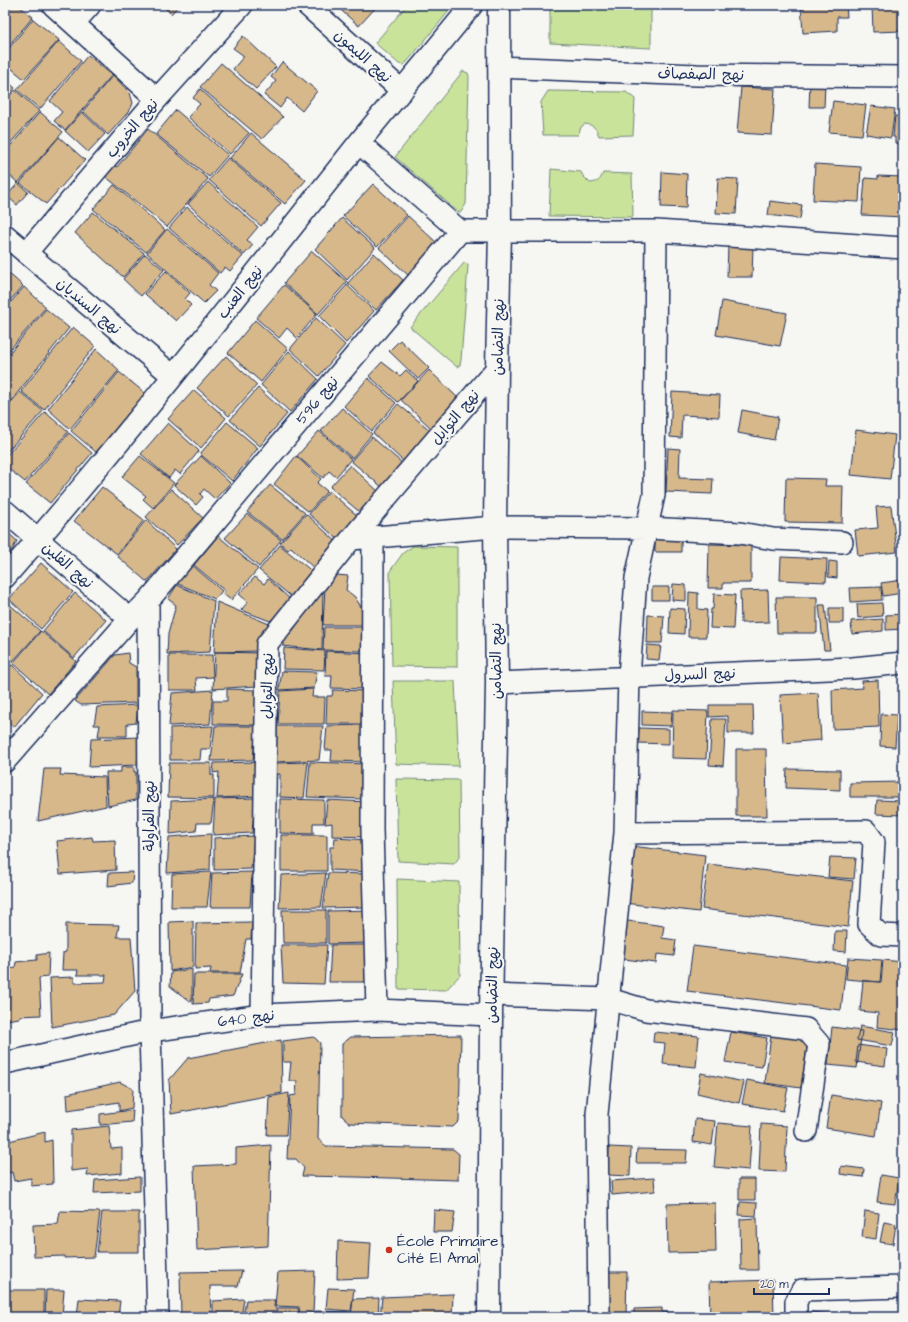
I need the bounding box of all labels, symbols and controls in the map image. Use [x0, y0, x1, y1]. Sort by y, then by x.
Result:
street label: نهج الليمون [329, 25, 396, 88]
street label: نهج الصفصاف [657, 63, 745, 86]
street label: نهج الخروب [101, 94, 163, 163]
street label: نهج العنب [213, 261, 268, 324]
street label: نهج السنديان [52, 273, 126, 340]
street label: نهج التضامن [487, 298, 510, 376]
street label: نهج 596 [291, 372, 344, 429]
street label: نهج التوابل [426, 385, 485, 449]
street label: نهج الفلين [37, 537, 98, 594]
street label: نهج التضامن [486, 623, 507, 699]
street label: نهج التوابل [256, 653, 279, 719]
street label: نهج السرول [664, 663, 736, 686]
street label: نهج الفراولة [139, 780, 160, 852]
street label: نهج التضامن [481, 946, 504, 1024]
street label: نهج 640 [216, 1005, 276, 1032]
place label: École Primaire Cité El Amal [397, 1231, 498, 1269]
marker: École Primaire Cité El Amal [384, 1245, 394, 1255]
scale bar [754, 1270, 829, 1296]
text: 20 m [760, 1276, 789, 1293]

